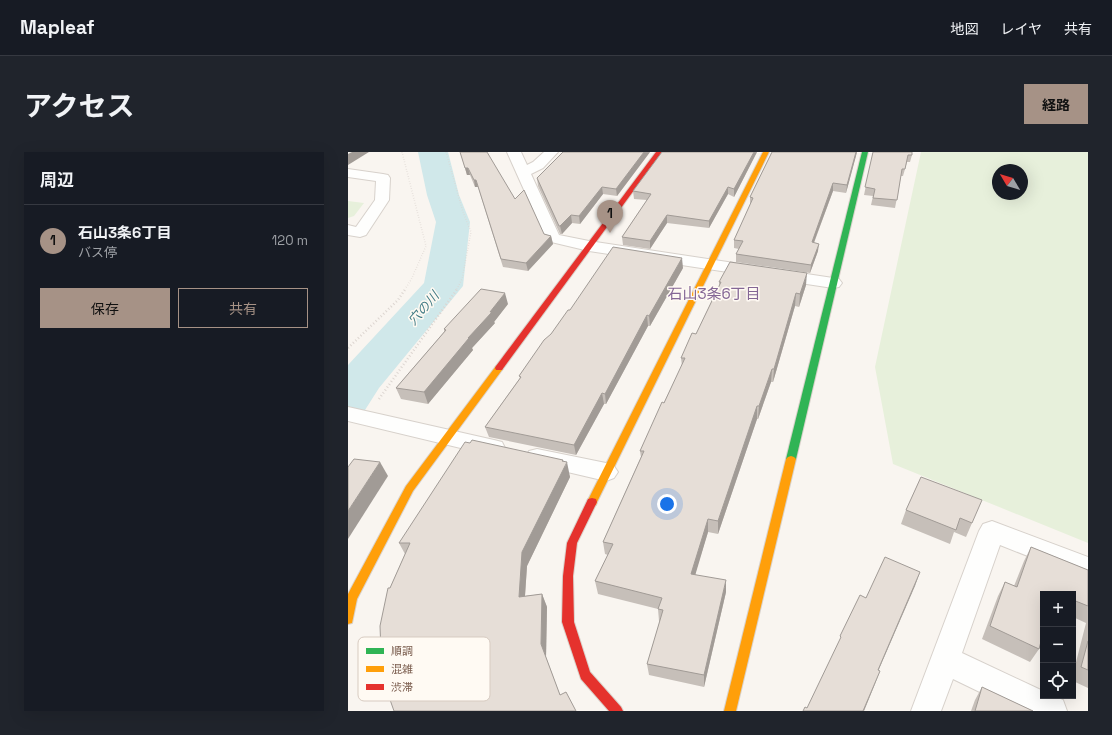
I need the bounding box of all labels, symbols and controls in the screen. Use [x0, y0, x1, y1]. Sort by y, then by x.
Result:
text: Mapleaf [20, 15, 94, 40]
text: 地図 [950, 20, 978, 38]
text: レイヤ [1000, 20, 1042, 38]
text: 共有 [1064, 20, 1092, 38]
button: 経路 [1024, 84, 1088, 124]
text: アクセス [24, 88, 135, 124]
north arrow [992, 164, 1028, 200]
text: 周辺 [40, 169, 74, 191]
pin: 1 [597, 200, 623, 233]
text: 石山3条6丁目 [78, 223, 171, 242]
text: 1 [50, 232, 56, 249]
text: 120 m [272, 232, 308, 249]
text: バス停 [78, 244, 117, 261]
district label: 石山3条6丁目 [667, 284, 761, 303]
water label: 穴の川 [404, 287, 444, 329]
button: 保存 [40, 288, 170, 328]
button: 共有 [178, 288, 308, 328]
your location [657, 494, 677, 514]
map controls [1040, 591, 1076, 699]
button: + [1040, 591, 1076, 627]
button: − [1040, 627, 1076, 663]
legend [358, 637, 490, 701]
text: 順調 [391, 644, 413, 658]
text: 混雑 [391, 662, 413, 676]
button: locate [1040, 663, 1076, 699]
text: 渋滞 [391, 680, 413, 694]

